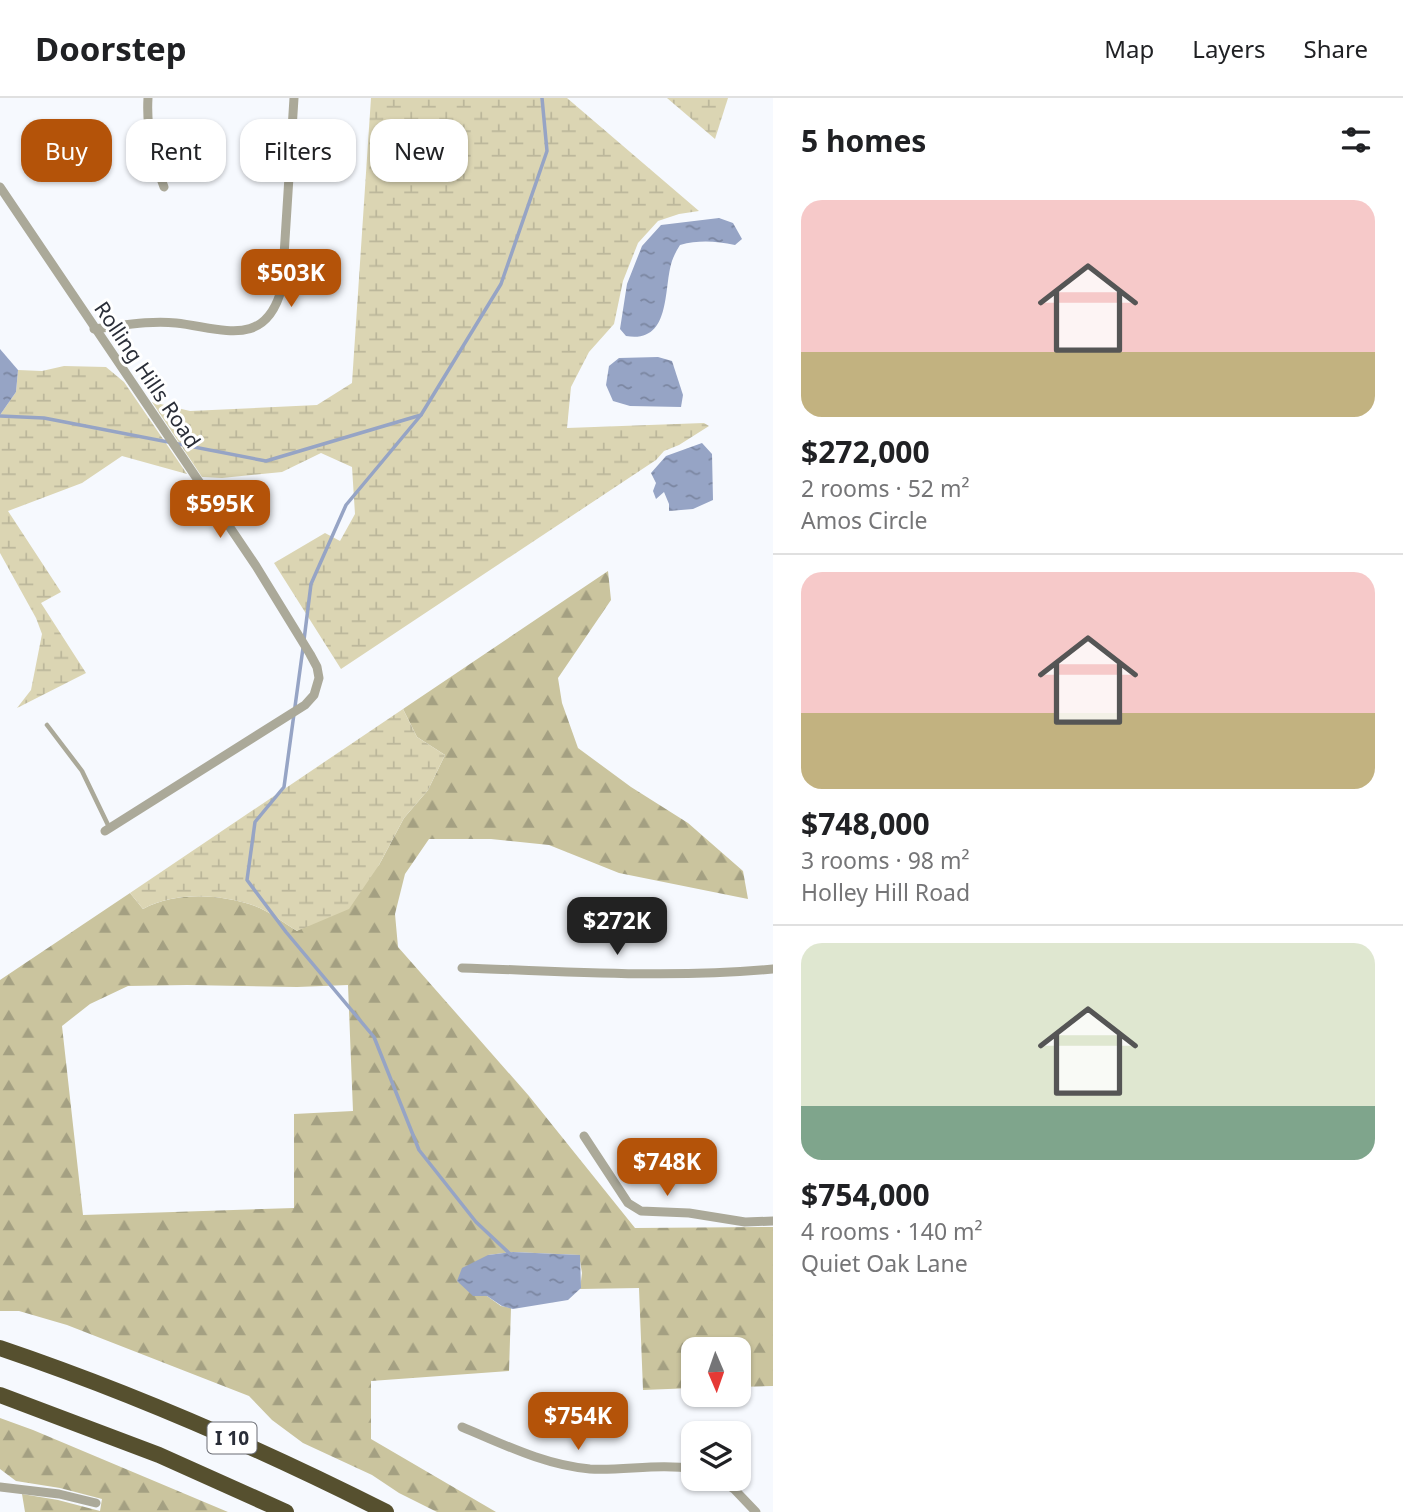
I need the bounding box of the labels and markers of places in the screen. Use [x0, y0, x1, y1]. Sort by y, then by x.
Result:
pin: $503K [242, 250, 340, 309]
pin: $595K [171, 480, 269, 540]
pin: $272K [568, 898, 666, 957]
pin: $748K [618, 1138, 716, 1198]
pin: $754K [529, 1392, 627, 1452]

